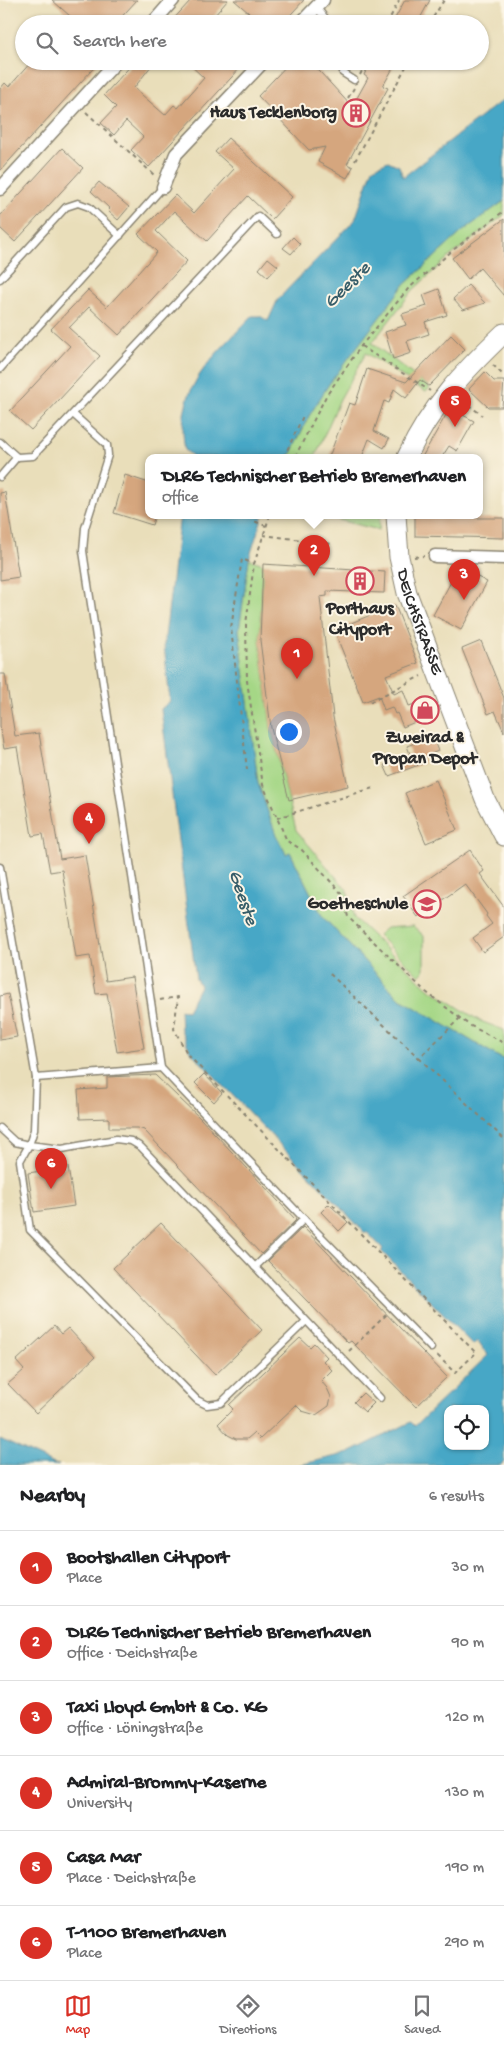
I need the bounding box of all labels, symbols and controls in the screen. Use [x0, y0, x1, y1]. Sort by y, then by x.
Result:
search box [15, 15, 489, 70]
icon: search [33, 29, 61, 57]
text: Search here [73, 31, 167, 54]
building icon: Haus Tecklenborg [341, 98, 371, 128]
place label: Haus Tecklenborg [210, 103, 337, 124]
water label: Geeste [320, 257, 377, 314]
pin: 5 [439, 386, 471, 427]
popup [145, 454, 483, 519]
text: DLRG Technischer Betrieb Bremerhaven [162, 466, 466, 489]
text: Office [162, 489, 199, 508]
pin: 2 [298, 535, 330, 576]
pin: 3 [448, 559, 480, 600]
building icon: Porthaus Cityport [345, 566, 375, 596]
street label: DEICHSTRASSE [391, 566, 448, 678]
place label: Porthaus Cityport [325, 599, 395, 641]
pin: 1 [281, 638, 313, 679]
shop icon: Zweirad & Propan Depot [410, 695, 440, 725]
your location [276, 719, 302, 745]
place label: Zweirad & Propan Depot [372, 728, 479, 770]
pin: 4 [73, 803, 105, 844]
water label: Geeste [222, 868, 262, 929]
school or university icon: Goetheschule [412, 889, 442, 919]
place label: Goetheschule [308, 894, 409, 915]
pin: 6 [35, 1148, 67, 1189]
map controls [444, 1405, 489, 1450]
button: locate [444, 1405, 489, 1450]
text: Nearby [20, 1485, 85, 1510]
text: 6 results [429, 1488, 484, 1507]
text: Bootshallen Cityport [67, 1547, 229, 1570]
text: 1 [33, 1559, 39, 1578]
text: 30 m [451, 1559, 484, 1578]
text: Place [67, 1570, 102, 1589]
text: DLRG Technischer Betrieb Bremerhaven [67, 1622, 371, 1645]
text: 2 [32, 1634, 40, 1653]
text: 90 m [452, 1634, 484, 1653]
text: Office · Deichstraße [67, 1645, 197, 1664]
text: Taxi Lloyd GmbH & Co. KG [67, 1697, 267, 1720]
text: 3 [32, 1709, 40, 1728]
text: 120 m [445, 1709, 484, 1728]
text: Office · Löningstraße [67, 1720, 203, 1739]
text: Admiral-Brommy-Kaserne [67, 1772, 266, 1795]
text: 4 [32, 1784, 40, 1803]
text: 130 m [445, 1784, 484, 1803]
text: University [67, 1795, 132, 1814]
text: Casa Mar [67, 1847, 140, 1870]
text: 5 [32, 1859, 40, 1878]
text: 190 m [445, 1859, 484, 1878]
text: Place · Deichstraße [67, 1870, 196, 1889]
text: T-1100 Bremerhaven [67, 1922, 226, 1945]
text: 6 [32, 1934, 40, 1953]
text: 290 m [444, 1934, 484, 1953]
text: Place [67, 1945, 102, 1964]
tab: Map [64, 1992, 92, 2039]
tab: Directions [220, 1992, 277, 2039]
tab: Saved [404, 1992, 440, 2039]

